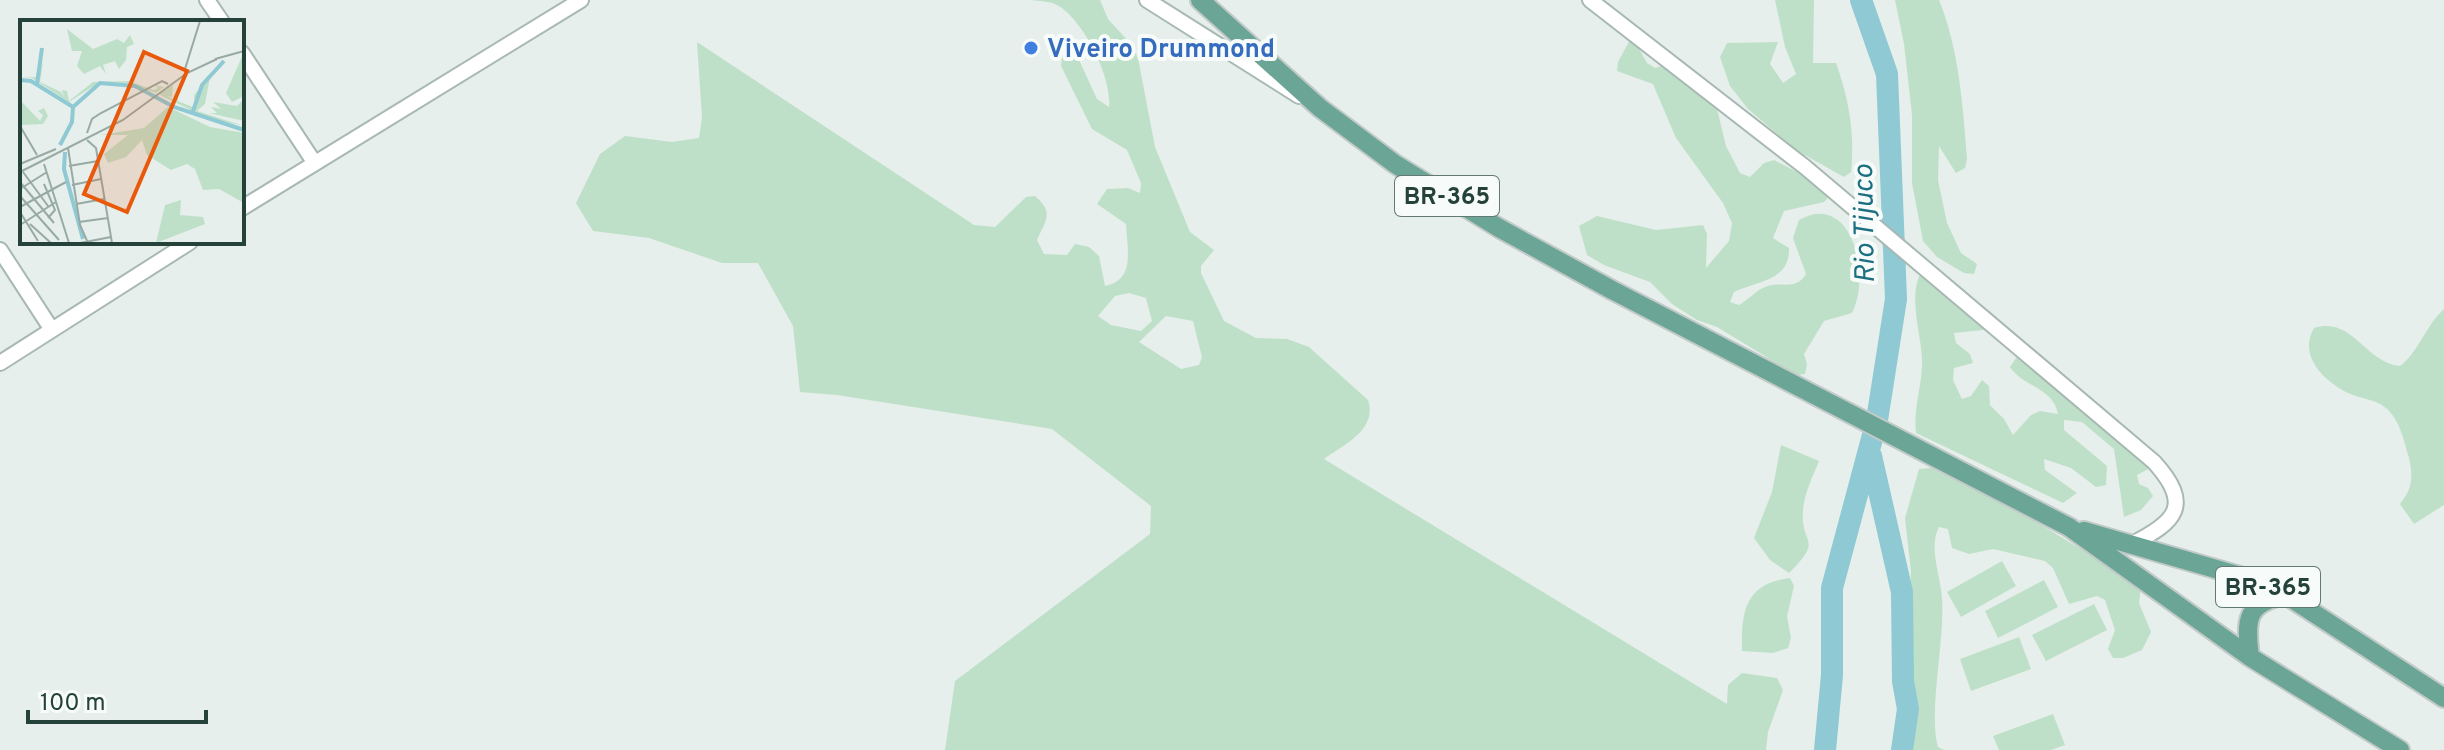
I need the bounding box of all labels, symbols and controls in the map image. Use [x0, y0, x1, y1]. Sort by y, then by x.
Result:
inset map [20, 20, 244, 244]
place label: Viveiro Drummond [1047, 34, 1275, 67]
marker: Viveiro Drummond [1022, 39, 1040, 57]
water label: Rio Tijuco [1847, 164, 1885, 284]
road number: BR-365 [1395, 176, 1499, 216]
road number: BR-365 [2216, 567, 2320, 607]
scale bar [28, 674, 206, 724]
text: 100 m [40, 689, 106, 719]

